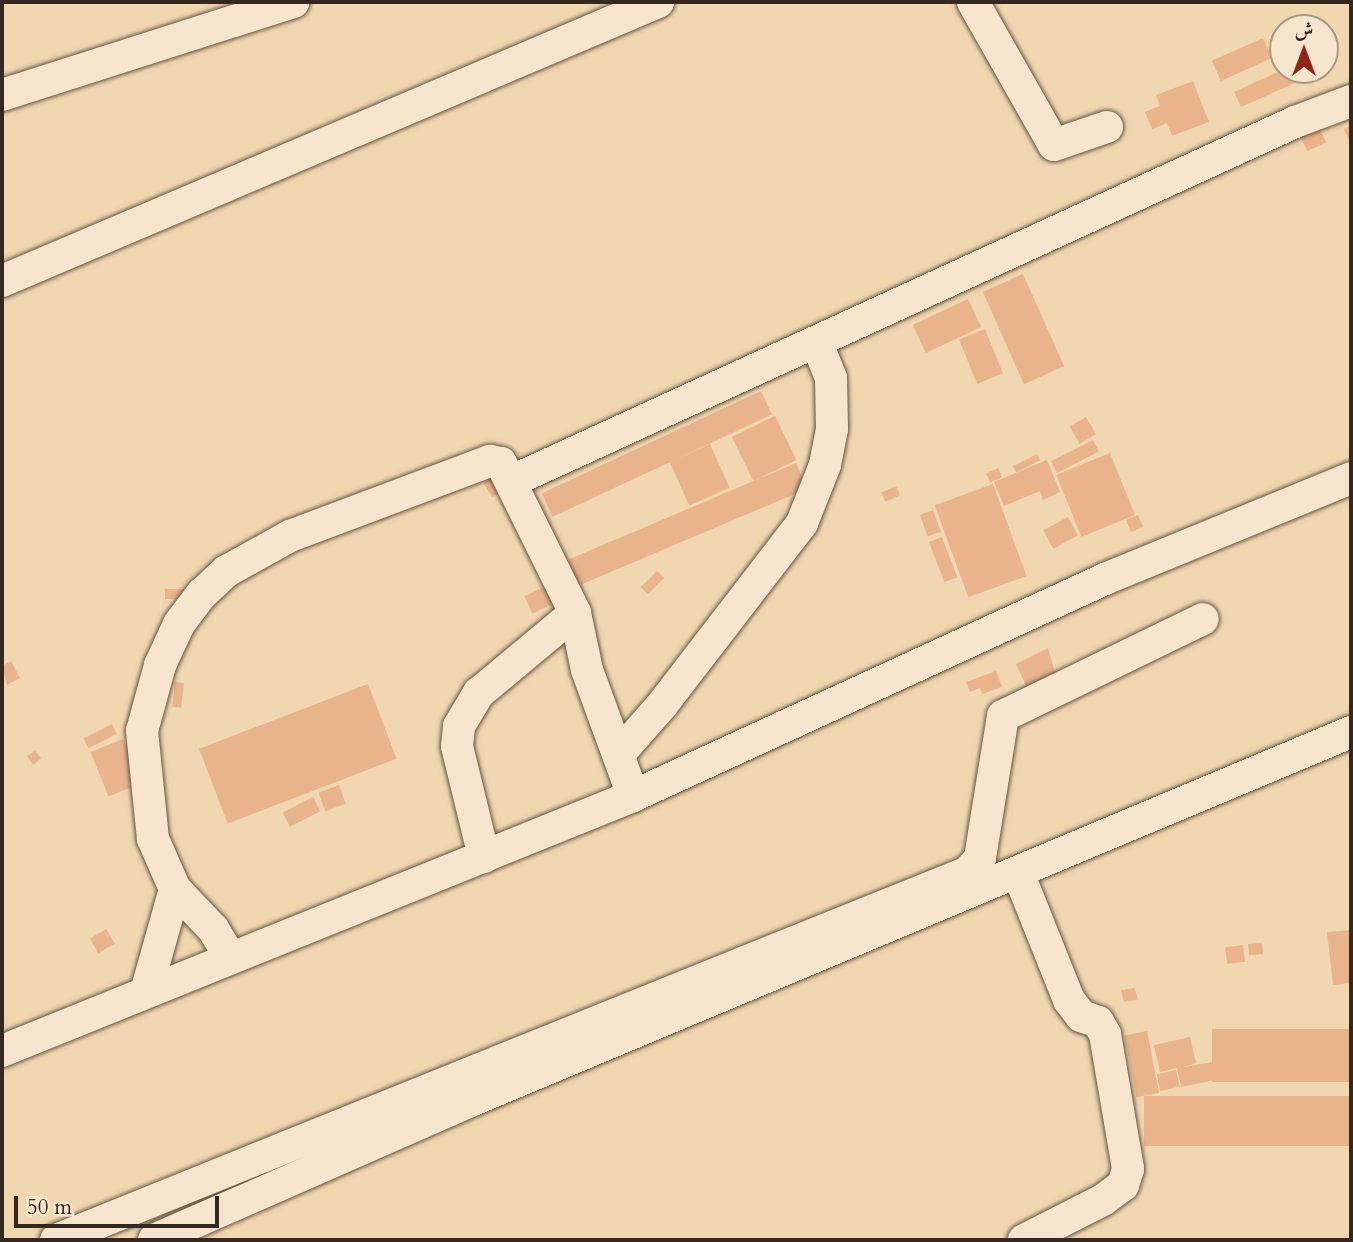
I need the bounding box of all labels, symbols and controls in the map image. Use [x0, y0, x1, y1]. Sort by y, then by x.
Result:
north arrow [1269, 14, 1339, 84]
text: ش [1295, 17, 1313, 43]
scale bar [18, 1182, 222, 1226]
text: 50 m [27, 1193, 72, 1222]

